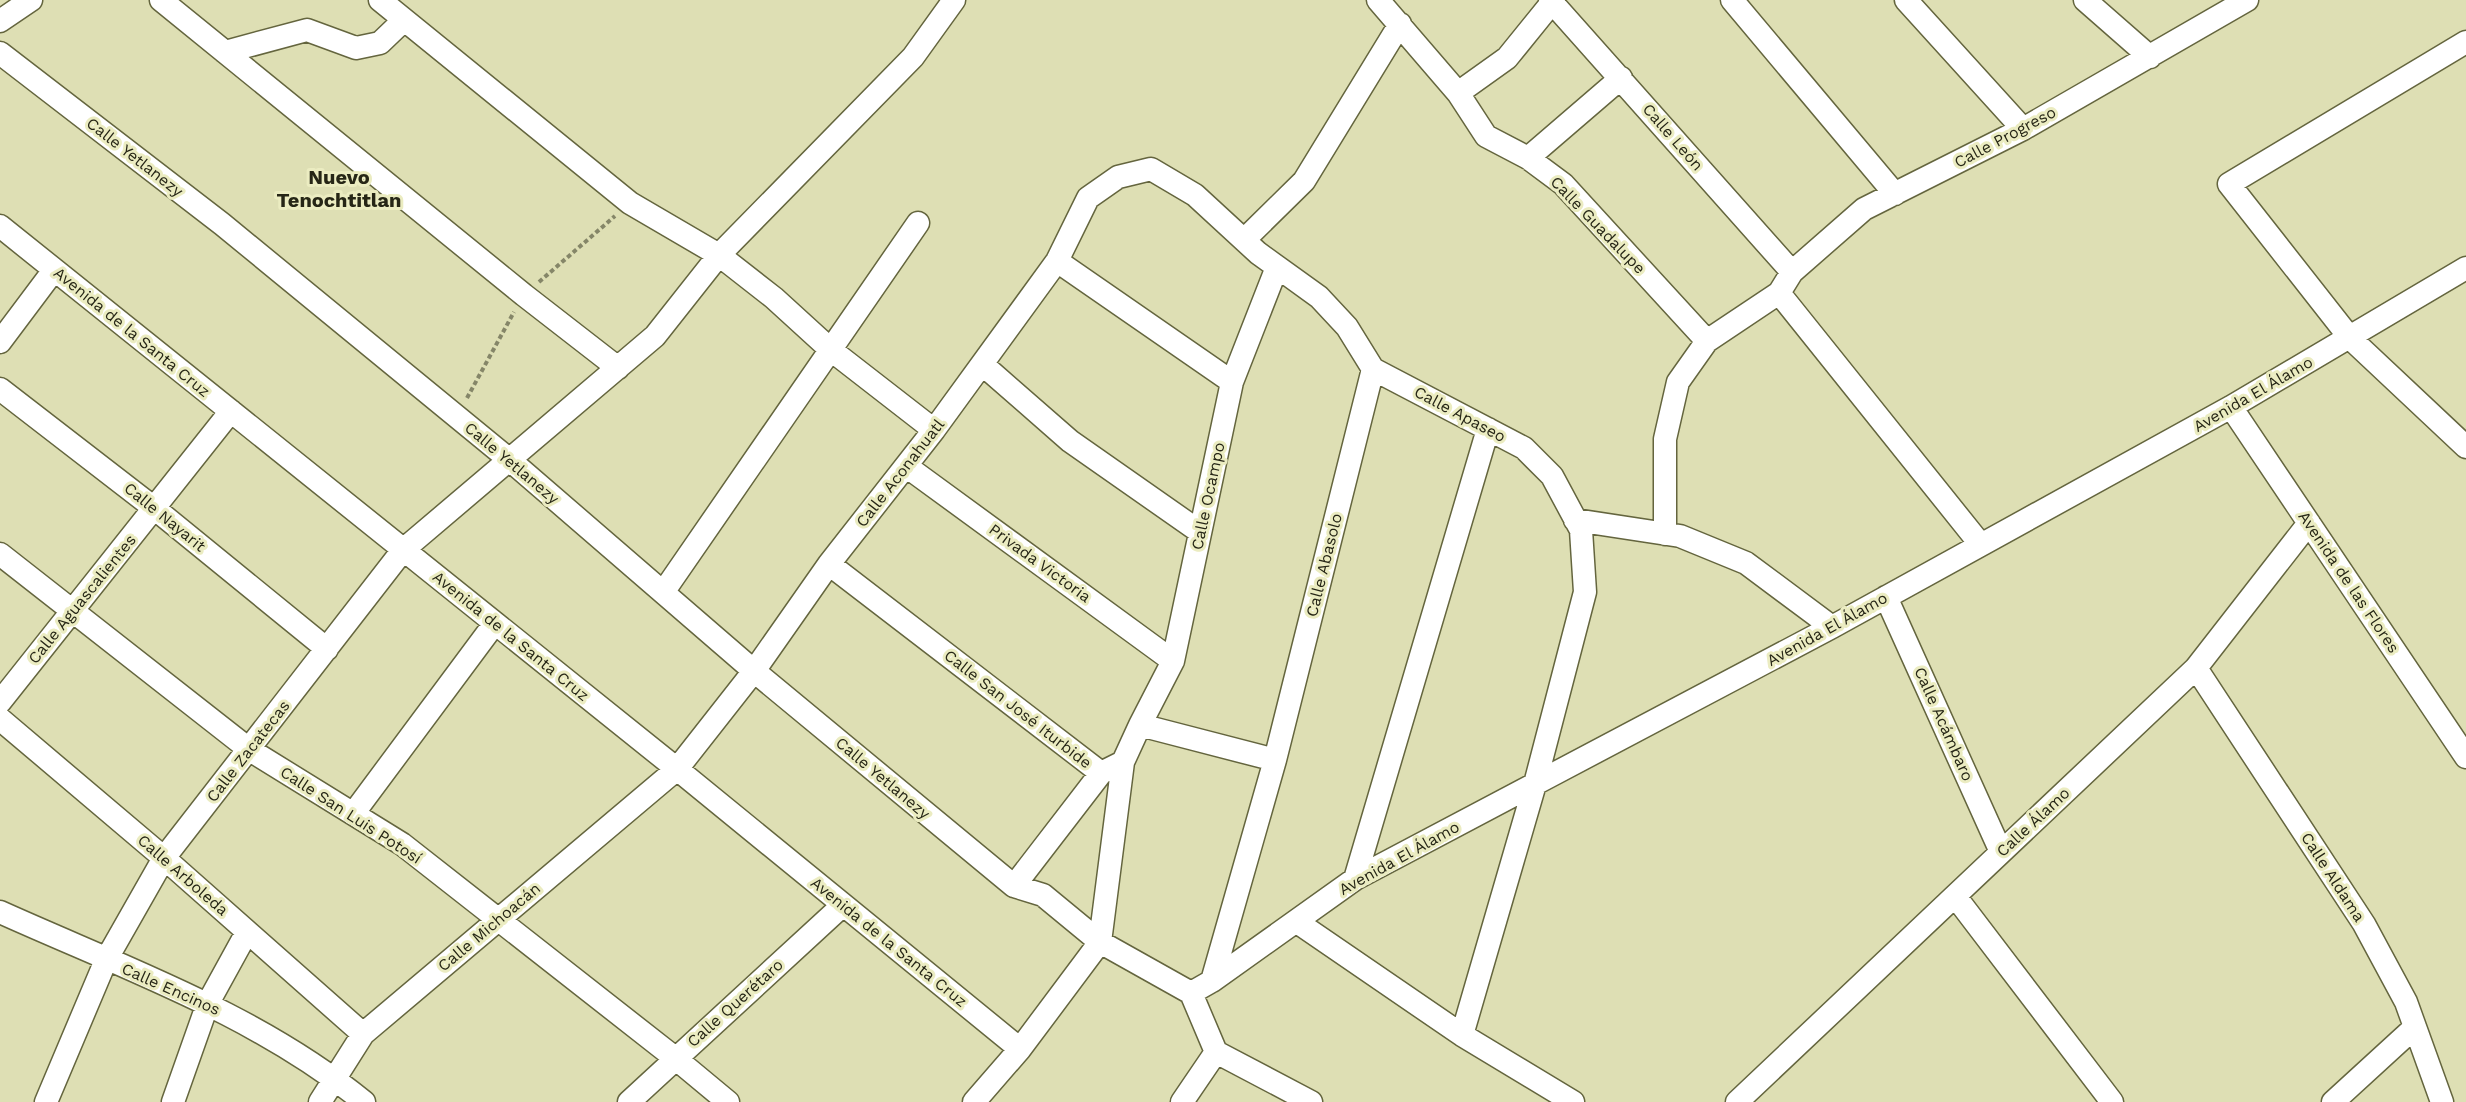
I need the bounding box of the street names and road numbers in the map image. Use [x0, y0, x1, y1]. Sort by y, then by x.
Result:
street label: Calle León [1639, 100, 1707, 174]
street label: Calle Progreso [1951, 102, 2059, 172]
street label: Calle Yetlanezy [83, 113, 188, 201]
street label: Calle Guadalupe [1547, 172, 1649, 278]
street label: Avenida de la Santa Cruz [50, 263, 214, 401]
street label: Avenida El Álamo [2190, 352, 2316, 436]
street label: Calle Apaseo [1411, 382, 1509, 446]
street label: Calle Aconahuatl [852, 415, 948, 531]
street label: Calle Yetlanezy [461, 418, 564, 508]
street label: Calle Ocampo [1187, 441, 1229, 551]
street label: Calle Nayarit [120, 478, 210, 556]
street label: Avenida de las Flores [2295, 508, 2403, 656]
street label: Calle Abasolo [1302, 511, 1346, 619]
street label: Privada Victoria [985, 520, 1095, 606]
street label: Calle Aguascalientes [24, 531, 140, 667]
street label: Avenida de la Santa Cruz [429, 567, 593, 705]
street label: Avenida El Álamo [1764, 588, 1890, 670]
street label: Calle San José Iturbide [941, 646, 1095, 772]
street label: Calle Acámbaro [1910, 664, 1978, 784]
street label: Calle Zacatecas [202, 696, 294, 806]
street label: Calle Yetlanezy [832, 733, 935, 823]
street label: Calle San Luis Potosí [277, 762, 425, 868]
street label: Calle Álamo [1992, 783, 2074, 861]
street label: Avenida El Álamo [1336, 817, 1462, 899]
street label: Calle Aldama [2297, 829, 2369, 925]
street label: Calle Arboleda [134, 830, 232, 920]
street label: Avenida de la Santa Cruz [807, 873, 971, 1011]
street label: Calle Michoacán [434, 879, 544, 975]
street label: Calle Querétaro [683, 955, 787, 1051]
street label: Calle Encinos [119, 959, 223, 1019]

